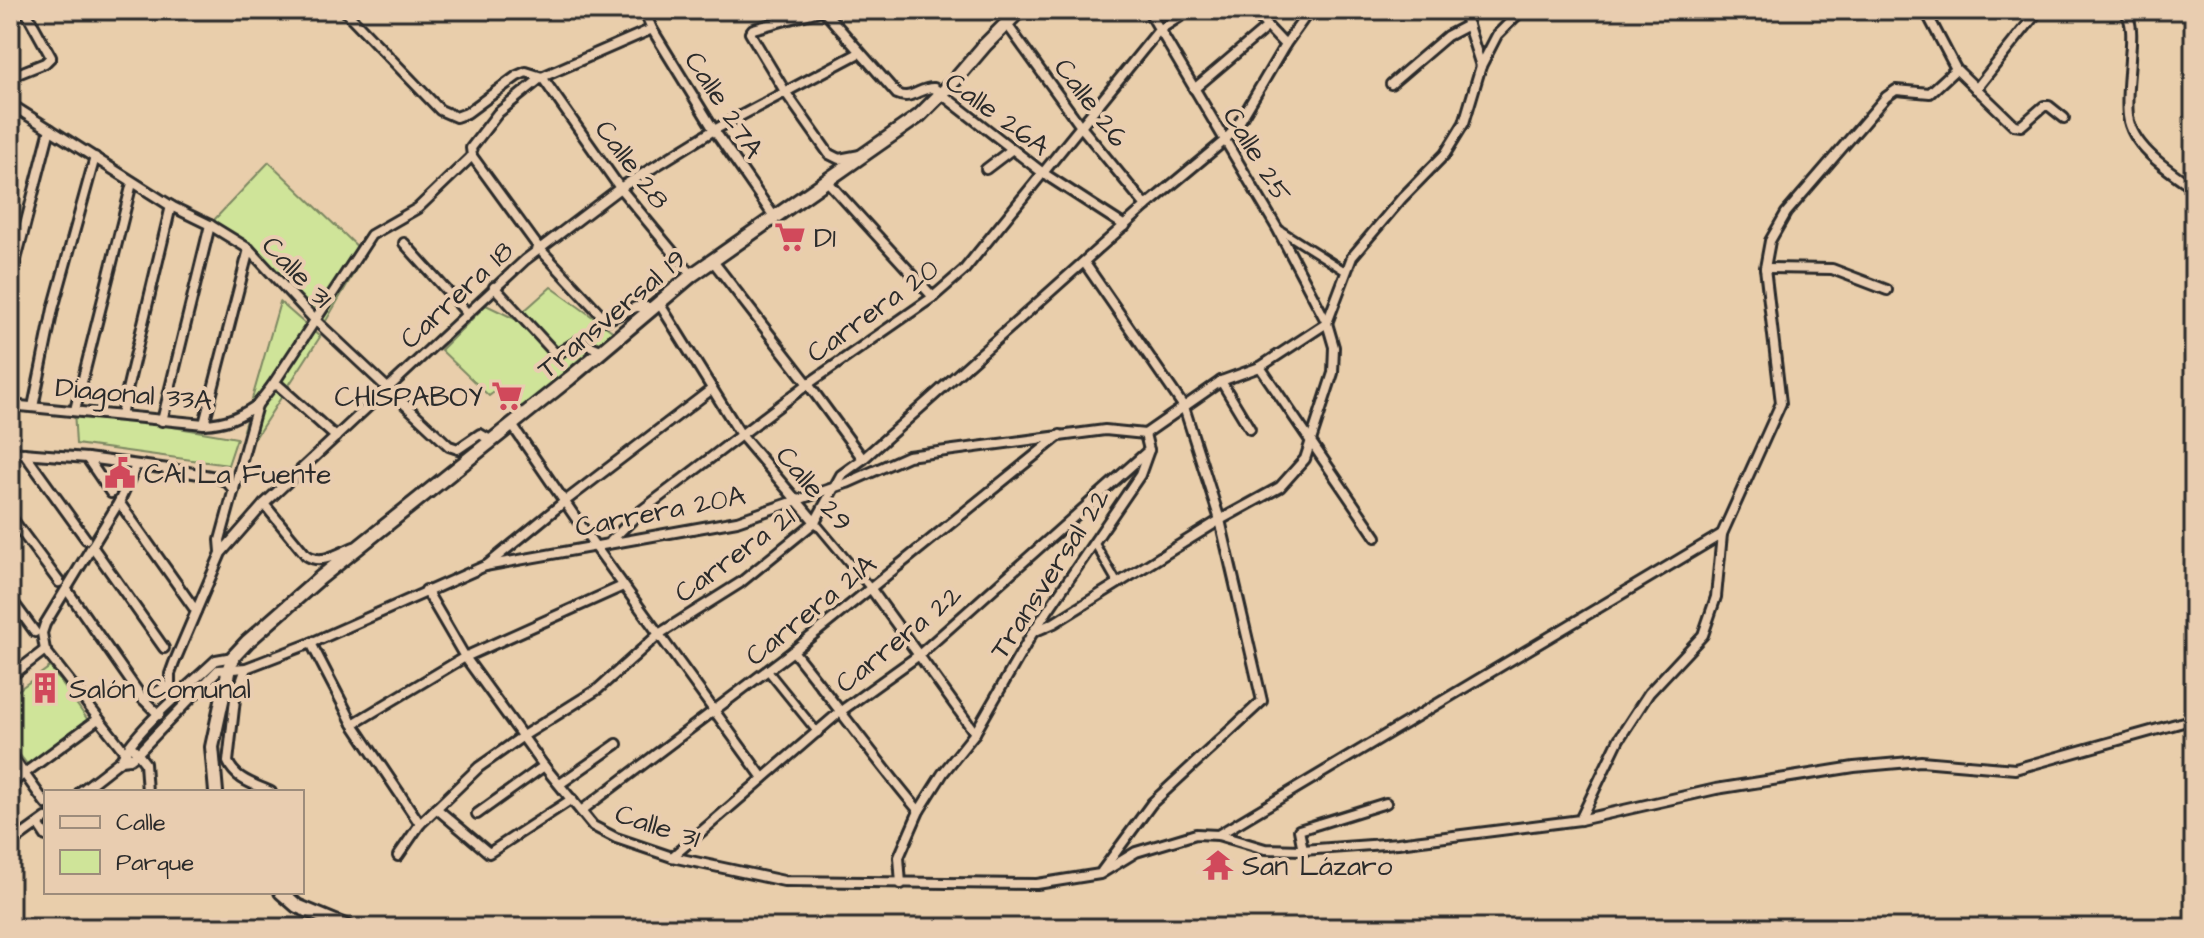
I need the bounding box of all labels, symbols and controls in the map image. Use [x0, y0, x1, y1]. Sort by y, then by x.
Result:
street label: Calle 27A [675, 44, 773, 166]
street label: Calle 26 [1044, 50, 1137, 156]
street label: Calle 26A [937, 63, 1057, 166]
street label: Calle 25 [1213, 100, 1301, 210]
street label: Calle 28 [585, 112, 678, 218]
place label: D1 [814, 219, 836, 258]
supermarket icon: D1 [773, 220, 807, 254]
street label: Calle 31 [253, 227, 341, 317]
street label: Carrera 18 [392, 232, 523, 358]
street label: Transversal 19 [529, 240, 695, 388]
street label: Carrera 20 [799, 250, 947, 372]
street label: Diagonal 33A [54, 368, 214, 422]
place label: CHISPABOY [335, 378, 483, 417]
supermarket icon: CHISPABOY [490, 379, 524, 413]
street label: Calle 29 [766, 438, 861, 540]
place label: CAI La Fuente [144, 455, 331, 494]
public building icon: CAI La Fuente [103, 456, 137, 490]
street label: Carrera 20A [572, 476, 749, 547]
street label: Transversal 22 [980, 481, 1120, 667]
street label: Carrera 21 [667, 498, 804, 612]
street label: Carrera 21A [737, 545, 885, 675]
street label: Carrera 22 [827, 576, 971, 702]
place label: Salón Comunal [69, 670, 251, 709]
building icon: Salón Comunal [28, 671, 62, 705]
legend [44, 790, 304, 894]
street label: Calle 31 [610, 794, 705, 859]
text: Calle [116, 806, 166, 840]
text: Parque [116, 846, 194, 880]
place label: San Lázaro [1242, 847, 1393, 886]
temple icon: San Lázaro [1201, 848, 1235, 882]

